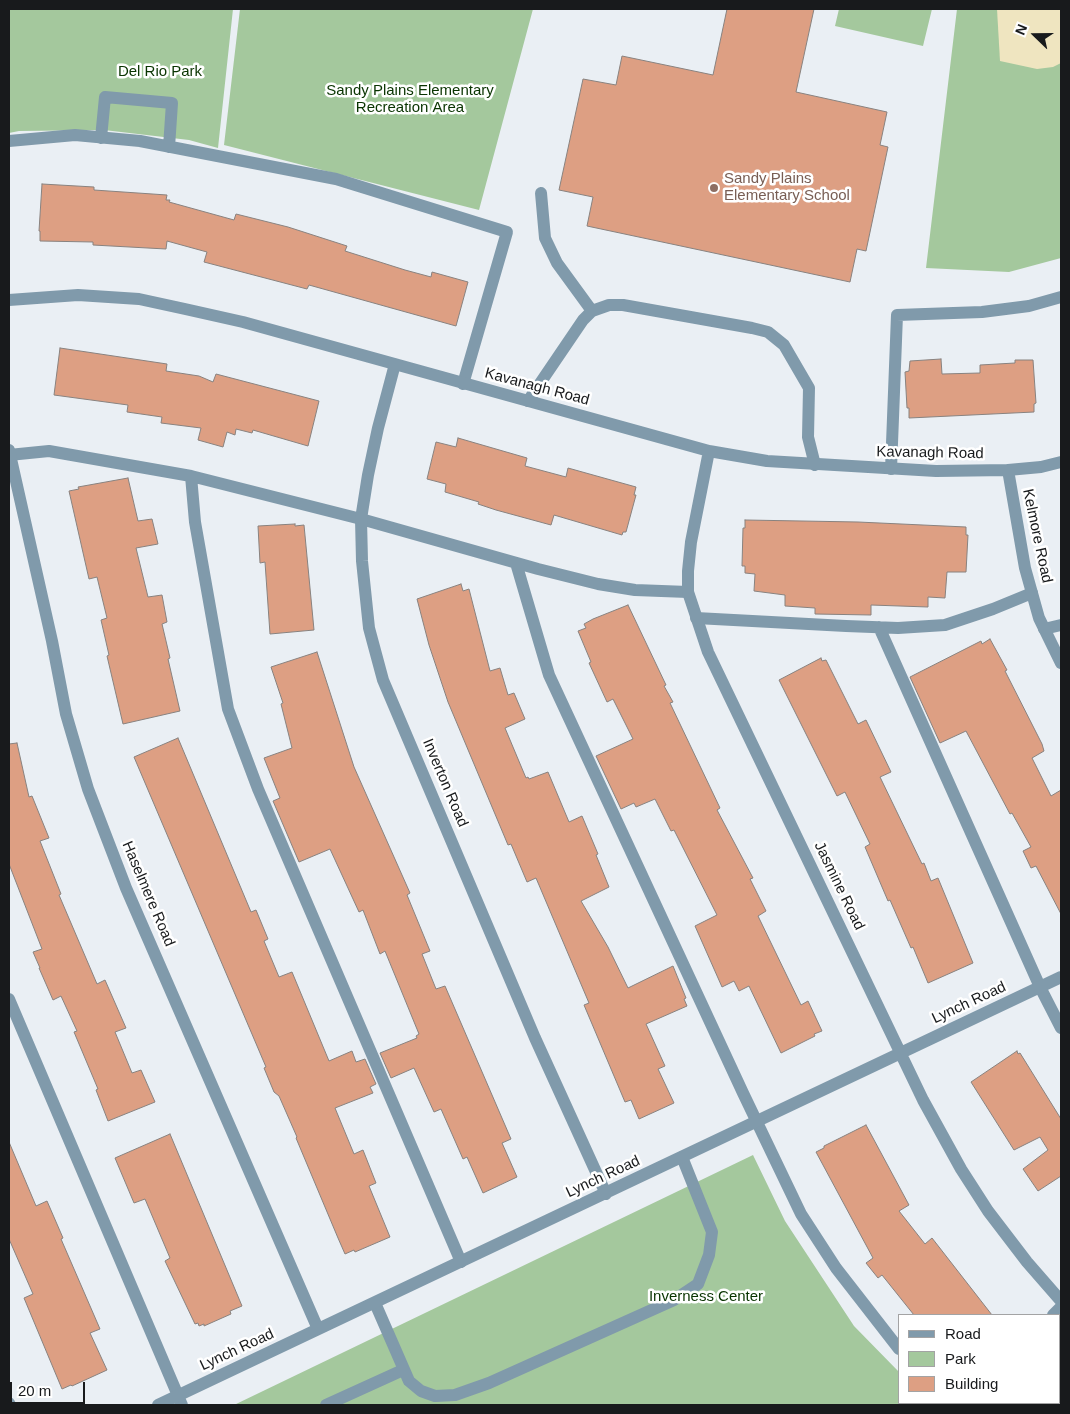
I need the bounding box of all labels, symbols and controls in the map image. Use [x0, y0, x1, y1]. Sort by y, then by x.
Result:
north arrow [1010, 10, 1060, 60]
text: N [1012, 22, 1030, 37]
park label: Del Rio Park [118, 63, 202, 81]
park label: Sandy Plains Elementary Recreation Area [326, 82, 494, 117]
place label: Sandy Plains Elementary School [724, 170, 850, 205]
marker: Sandy Plains Elementary School [708, 182, 720, 194]
street label: Kavanagh Road [483, 364, 591, 410]
street label: Kavanagh Road [876, 443, 984, 463]
street label: Kelmore Road [1018, 487, 1056, 585]
street label: Inverton Road [418, 736, 472, 830]
street label: Haselmere Road [118, 839, 178, 949]
street label: Jasmine Road [810, 839, 868, 933]
street label: Lynch Road [929, 978, 1009, 1028]
street label: Lynch Road [563, 1152, 643, 1202]
park label: Inverness Center [649, 1288, 763, 1306]
legend [898, 1314, 1060, 1404]
street label: Lynch Road [197, 1325, 277, 1375]
text: Road [945, 1325, 981, 1342]
text: Park [945, 1350, 976, 1367]
scale bar [12, 1372, 88, 1404]
text: Building [945, 1375, 998, 1392]
text: 20 m [18, 1382, 51, 1399]

